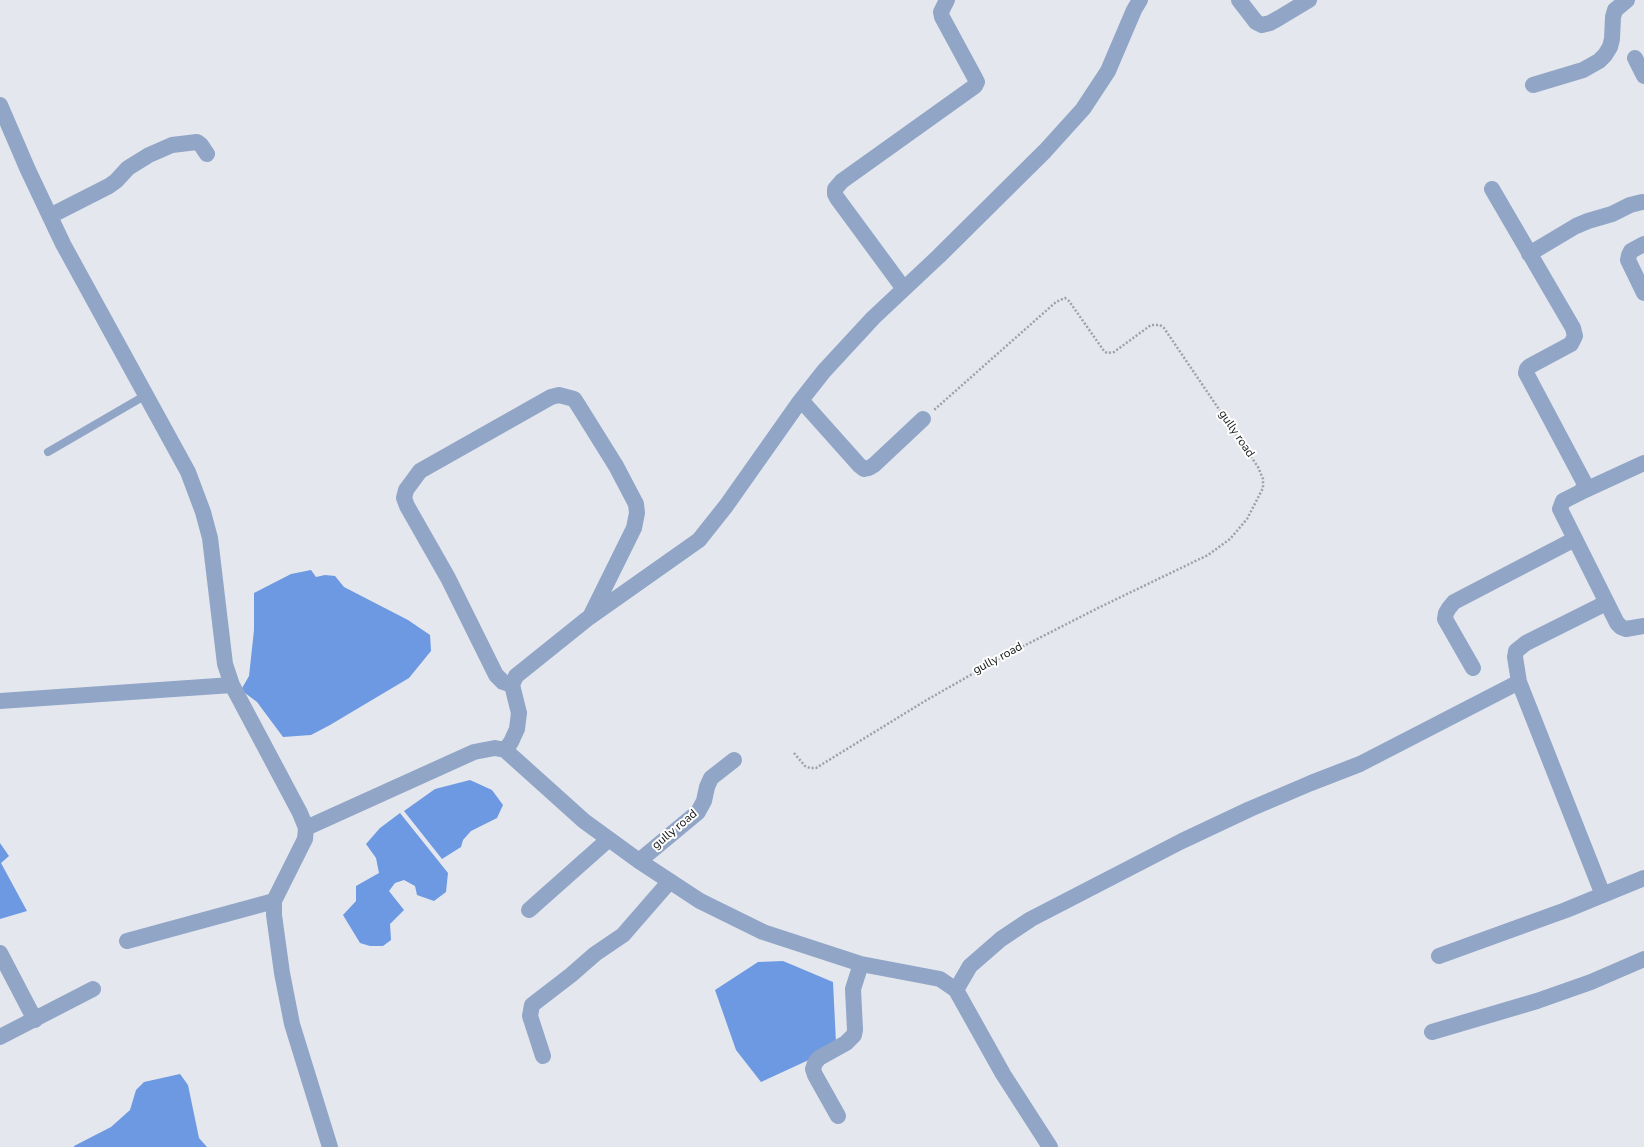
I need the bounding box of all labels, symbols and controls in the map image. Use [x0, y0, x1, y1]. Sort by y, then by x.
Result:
street label: gully road [1215, 407, 1257, 461]
street label: gully road [971, 640, 1025, 678]
street label: gully road [650, 807, 700, 853]

